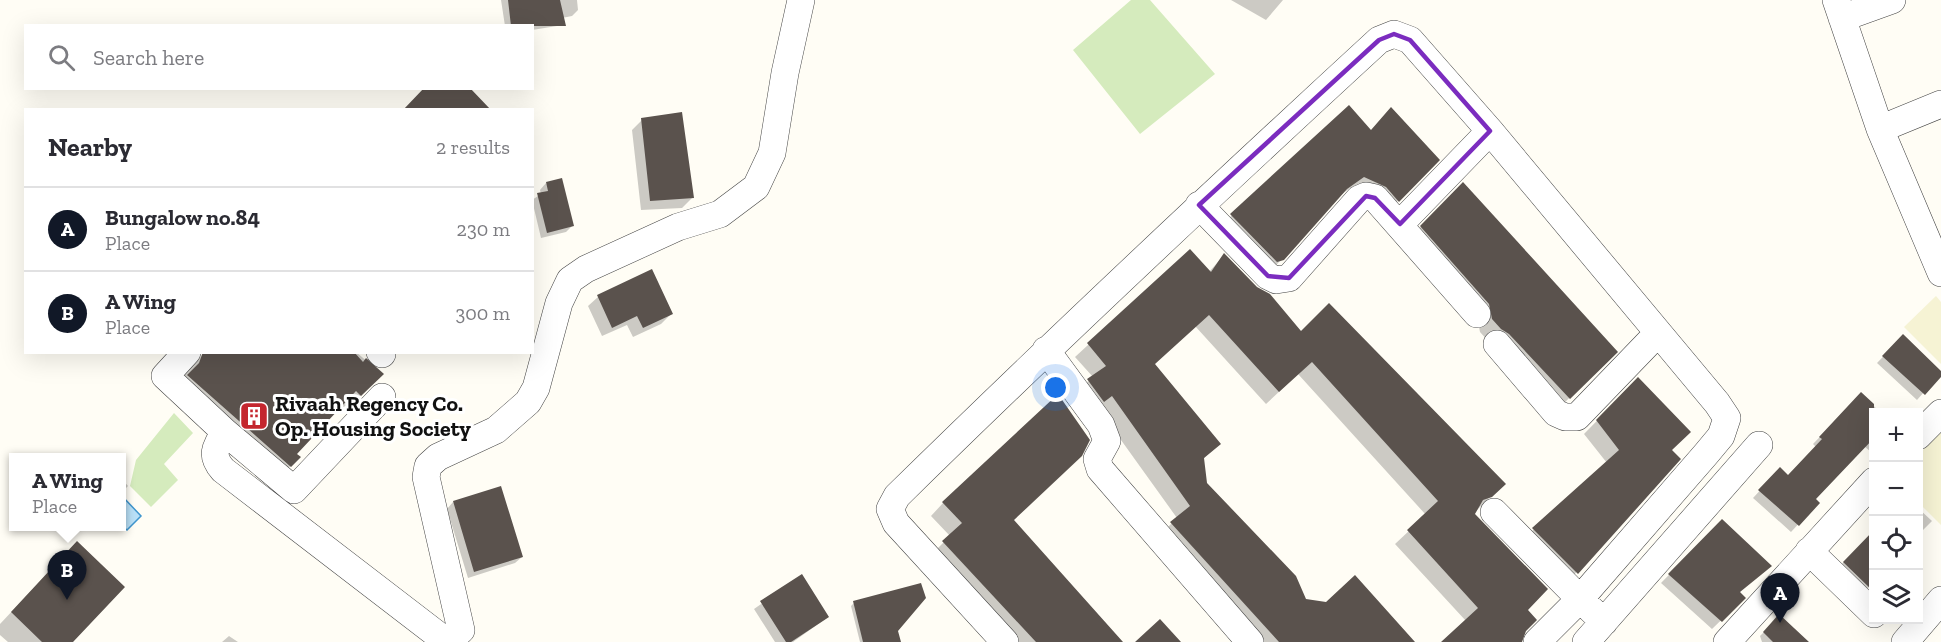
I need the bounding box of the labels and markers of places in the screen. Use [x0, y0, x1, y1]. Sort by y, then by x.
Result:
place label: Rivaah Regency Co. Op. Housing Society [275, 390, 471, 442]
building icon: Rivaah Regency Co. Op. Housing Society [238, 400, 270, 432]
pin: B [48, 550, 86, 600]
pin: A [1760, 574, 1800, 623]

